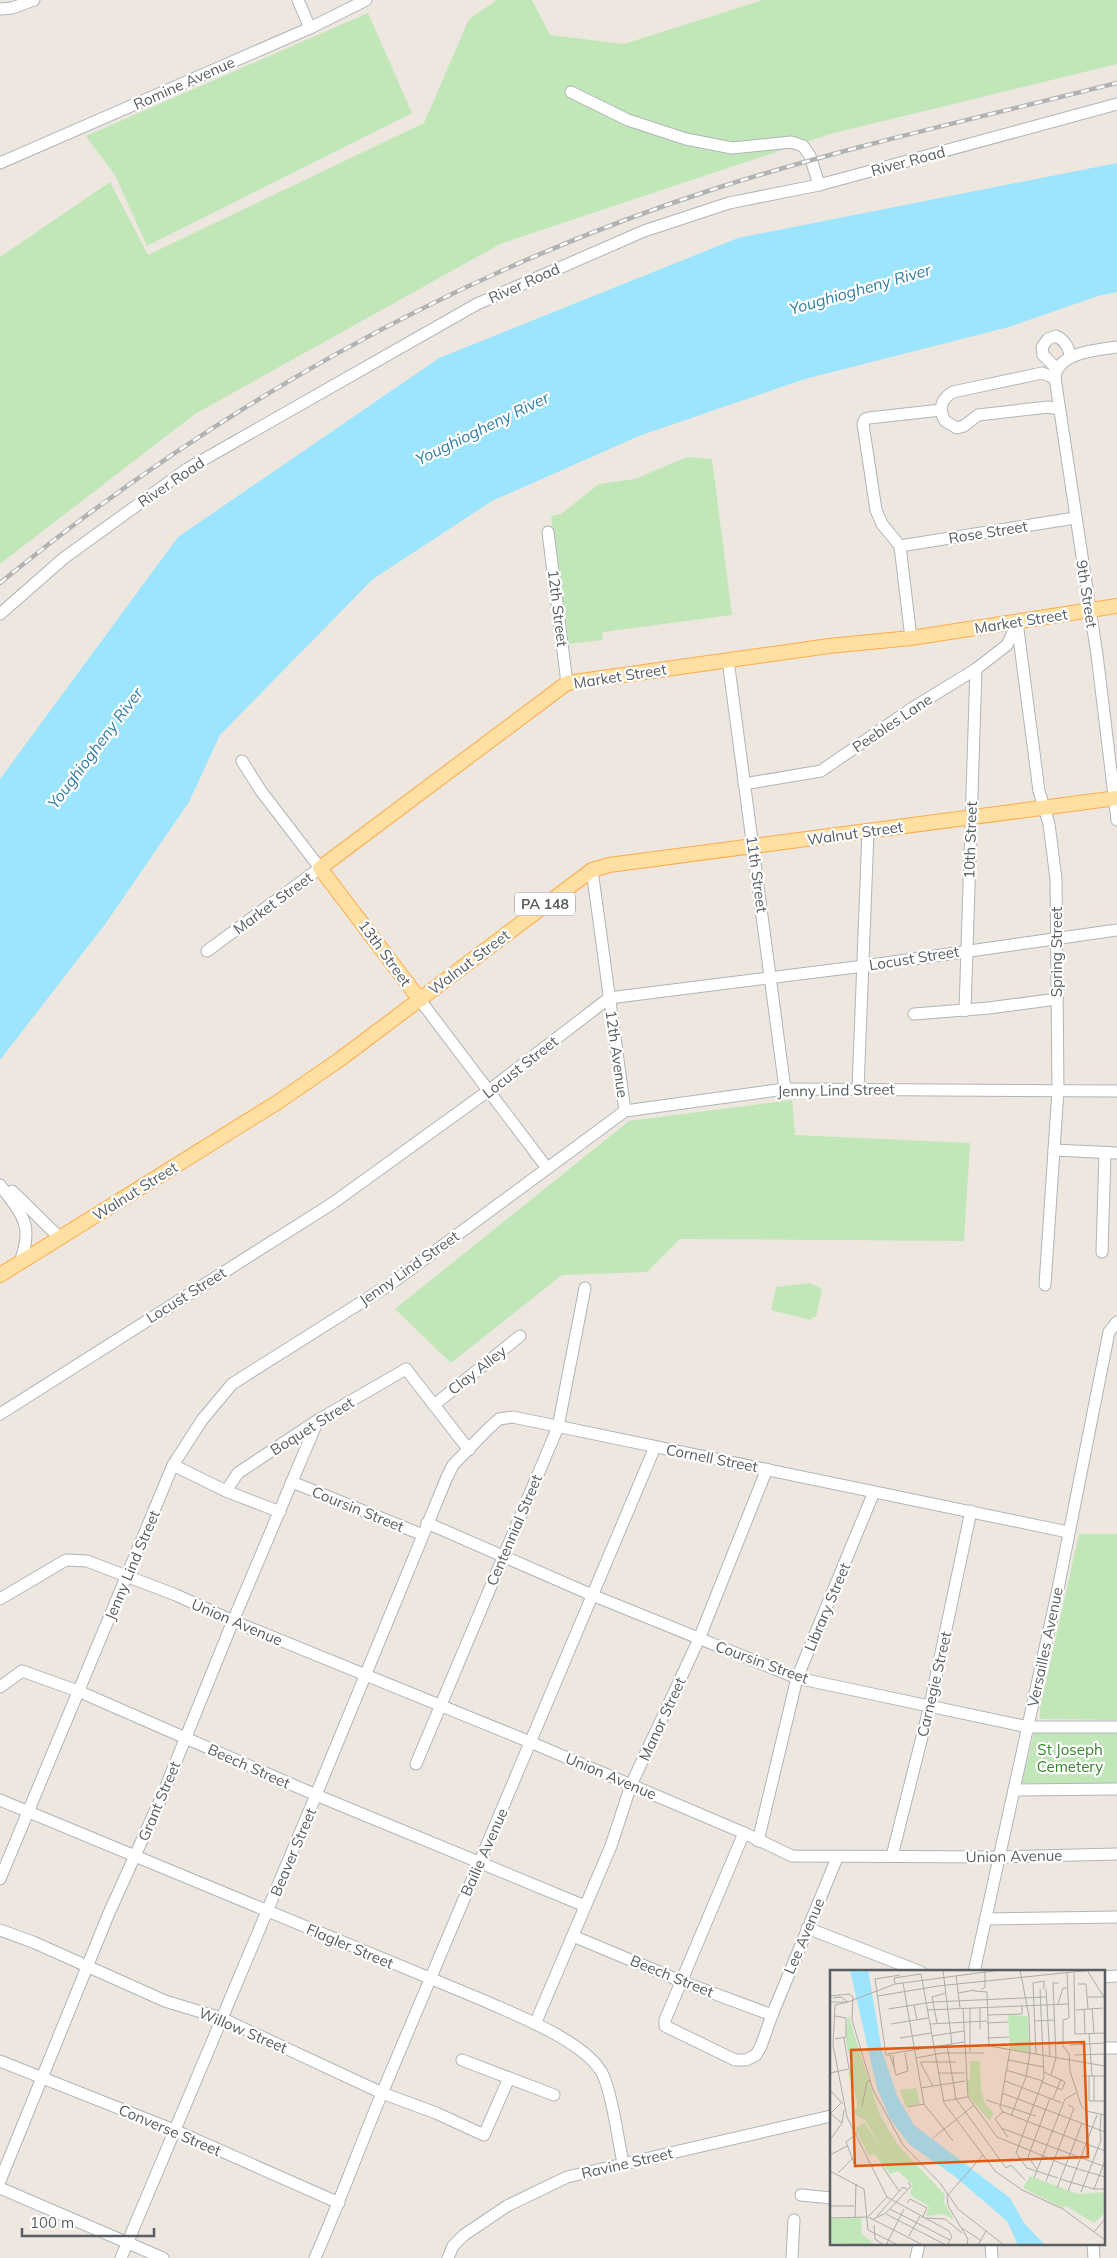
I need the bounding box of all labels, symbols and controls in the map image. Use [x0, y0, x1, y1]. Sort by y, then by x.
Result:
street label: Romine Avenue [131, 52, 237, 114]
street label: River Road [869, 142, 947, 180]
street label: River Road [485, 259, 563, 307]
water label: Youghiogheny River [787, 259, 934, 319]
water label: Youghiogheny River [412, 386, 553, 469]
street label: River Road [134, 453, 208, 511]
street label: Rose Street [947, 516, 1029, 548]
street label: 9th Street [1072, 559, 1102, 629]
street label: 12th Street [544, 568, 572, 648]
street label: Market Street [973, 604, 1069, 638]
street label: Market Street [572, 659, 668, 693]
water label: Youghiogheny River [43, 683, 148, 812]
street label: Peebles Lane [849, 689, 935, 757]
street label: 10th Street [959, 801, 981, 879]
street label: Walnut Street [806, 817, 904, 849]
street label: 11th Street [742, 834, 772, 914]
street label: Market Street [230, 868, 316, 938]
road number: PA 148 [515, 892, 575, 916]
street label: Spring Street [1047, 907, 1066, 997]
street label: 13th Street [355, 916, 415, 990]
street label: Walnut Street [425, 925, 513, 999]
street label: Locust Street [868, 942, 960, 974]
street label: 12th Avenue [601, 1009, 633, 1099]
street label: Locust Street [478, 1032, 562, 1102]
street label: Jenny Lind Street [777, 1079, 895, 1101]
street label: Walnut Street [89, 1157, 181, 1225]
street label: Jenny Lind Street [355, 1227, 463, 1309]
street label: Locust Street [142, 1263, 230, 1327]
street label: Clay Alley [444, 1341, 510, 1399]
street label: Boquet Street [267, 1393, 357, 1459]
street label: Cornell Street [664, 1440, 760, 1476]
street label: Centennial Street [482, 1471, 546, 1589]
street label: Coursin Street [309, 1482, 407, 1536]
street label: Jenny Lind Street [100, 1507, 164, 1623]
street label: Library Street [800, 1560, 854, 1654]
street label: Versailles Avenue [1023, 1585, 1067, 1709]
street label: Union Avenue [189, 1594, 285, 1650]
street label: Carnegie Street [913, 1629, 955, 1739]
street label: Coursin Street [713, 1636, 811, 1688]
street label: Manor Street [634, 1674, 690, 1764]
street label: Beech Street [205, 1739, 293, 1793]
park label: St Joseph Cemetery [1037, 1740, 1103, 1776]
street label: Union Avenue [563, 1748, 659, 1804]
street label: Grant Street [134, 1758, 184, 1844]
street label: Beaver Street [266, 1805, 320, 1899]
street label: Bailie Avenue [456, 1805, 512, 1899]
street label: Union Avenue [965, 1846, 1063, 1866]
street label: Lee Avenue [780, 1895, 828, 1977]
street label: Flagler Street [304, 1919, 396, 1973]
street label: Beech Street [628, 1951, 716, 2001]
inset map [830, 1970, 1104, 2246]
street label: Willow Street [196, 2003, 290, 2057]
street label: Converse Street [116, 2100, 224, 2160]
street label: Ravine Street [579, 2143, 675, 2183]
scale bar [22, 2206, 155, 2238]
text: 100 m [30, 2213, 74, 2232]

